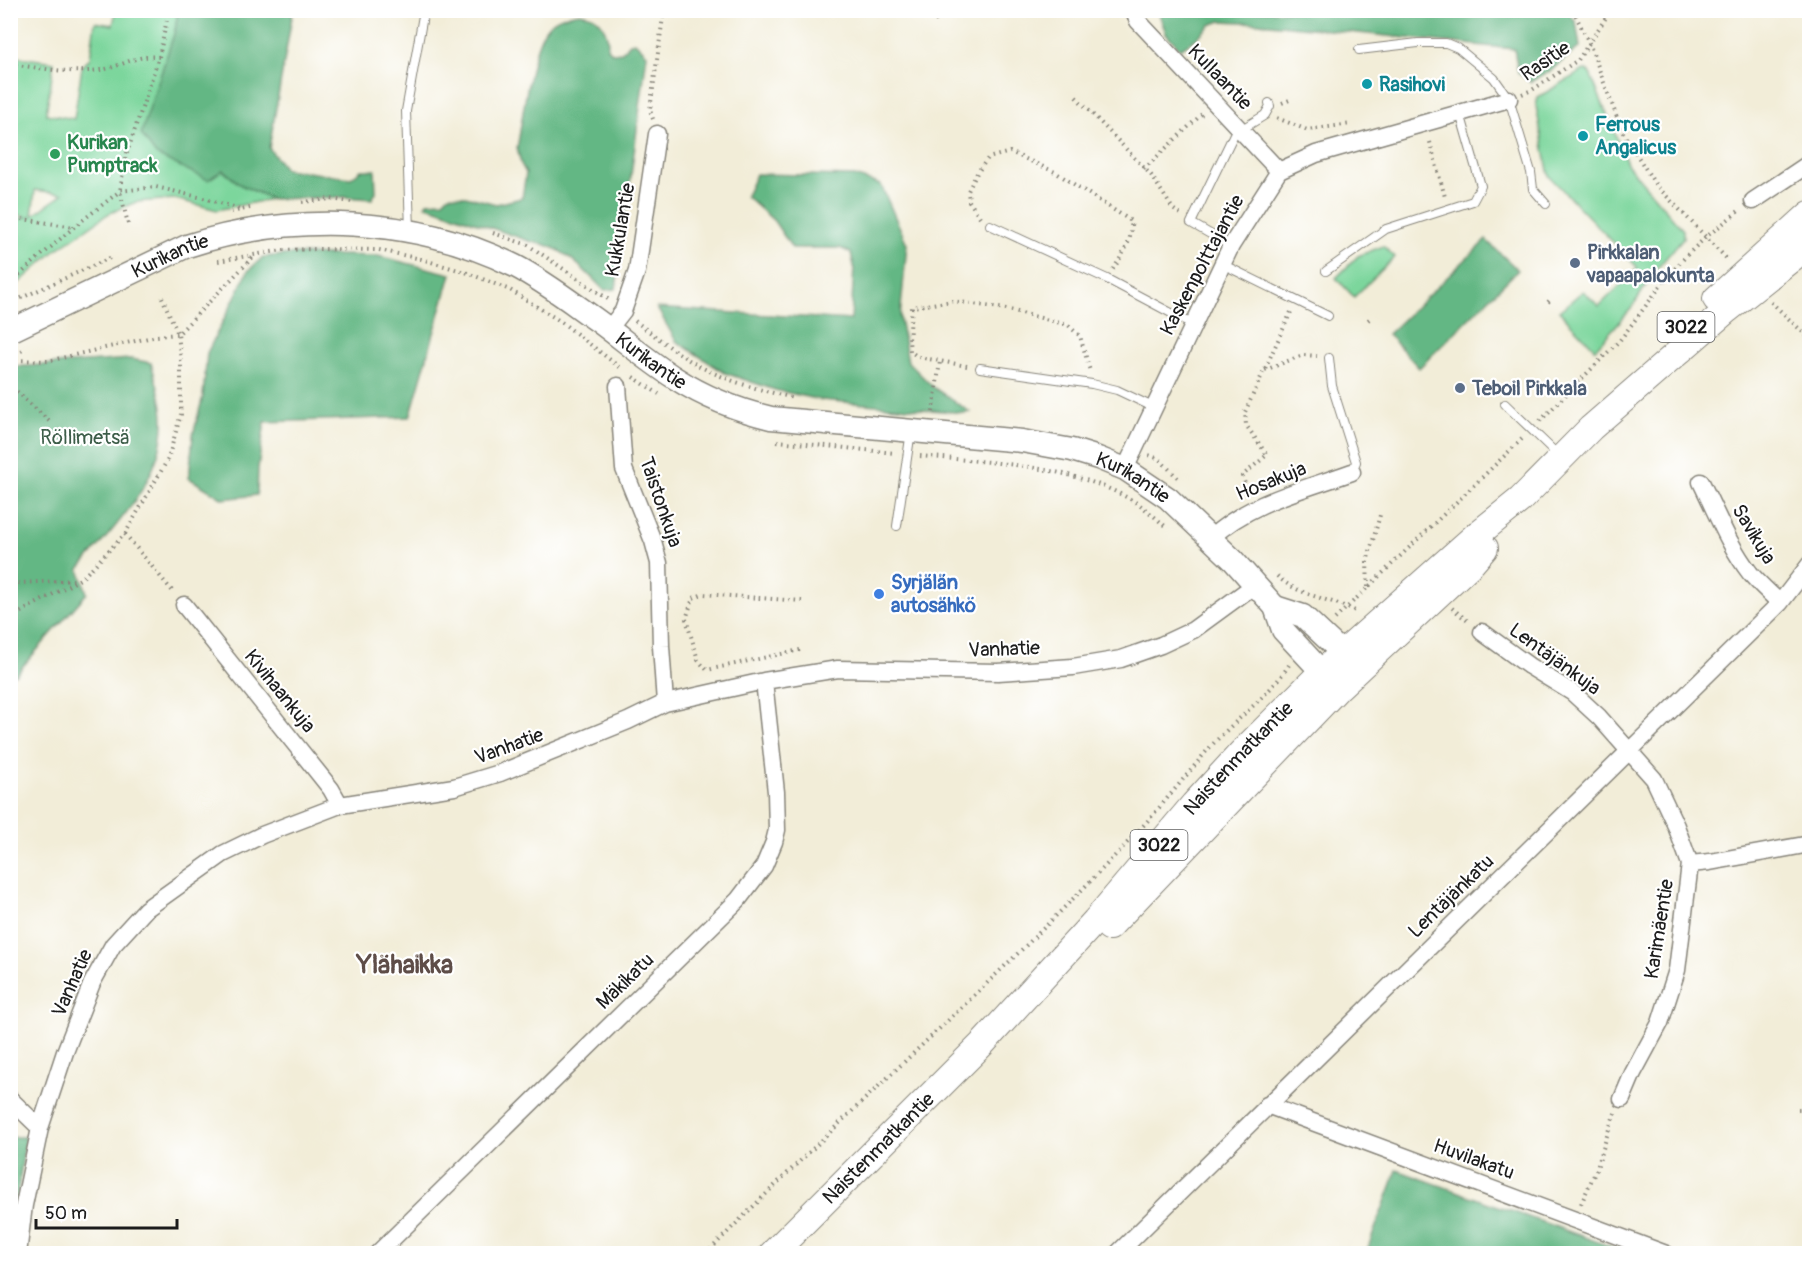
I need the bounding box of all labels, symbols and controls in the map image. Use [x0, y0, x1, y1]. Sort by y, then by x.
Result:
street label: Rasitie [1515, 35, 1575, 87]
street label: Kullaantie [1182, 39, 1258, 115]
place label: Rasihovi [1379, 72, 1445, 97]
marker: Rasihovi [1360, 77, 1374, 91]
place label: Ferrous Angalicus [1595, 112, 1676, 160]
marker: Ferrous Angalicus [1576, 129, 1590, 143]
place label: Kurikan Pumptrack [67, 130, 158, 178]
marker: Kurikan Pumptrack [48, 147, 62, 161]
street label: Kukkulantie [599, 181, 641, 279]
street label: Kaskenpolttajantie [1154, 190, 1250, 340]
street label: Kurikantie [127, 228, 211, 284]
place label: Pirkkalan vapaapalokunta [1586, 240, 1714, 288]
marker: Pirkkalan vapaapalokunta [1568, 256, 1582, 270]
road number: 3022 [1658, 312, 1714, 342]
street label: Kurikantie [610, 326, 692, 395]
place label: Teboil Pirkkala [1471, 376, 1587, 401]
marker: Teboil Pirkkala [1453, 381, 1467, 395]
park label: Röllimetsä [40, 425, 130, 450]
street label: Kurikantie [1092, 446, 1175, 509]
street label: Taistonkuja [634, 454, 688, 550]
street label: Hosakuja [1232, 456, 1310, 506]
street label: Savikuja [1726, 499, 1782, 569]
place label: Syrjälän autosähkö [891, 570, 976, 618]
marker: Syrjälän autosähkö [872, 587, 886, 601]
street label: Lentäjänkuja [1504, 617, 1606, 701]
street label: Vanhatie [968, 635, 1040, 663]
street label: Kivihaankuja [239, 644, 321, 738]
street label: Naistenmatkantie [1178, 696, 1298, 820]
street label: Vanhatie [471, 722, 547, 770]
road number: 3022 [1130, 830, 1188, 860]
street label: Lentäjänkatu [1403, 849, 1499, 943]
street label: Karimäentie [1639, 877, 1679, 981]
street label: Vanhatie [46, 945, 98, 1021]
street label: Mäkikatu [591, 947, 659, 1015]
district label: Ylähaikka [356, 949, 453, 981]
street label: Naistenmatkantie [817, 1087, 939, 1209]
street label: Huvilakatu [1430, 1133, 1518, 1185]
scale bar [36, 1192, 177, 1230]
text: 50 m [45, 1202, 87, 1225]

